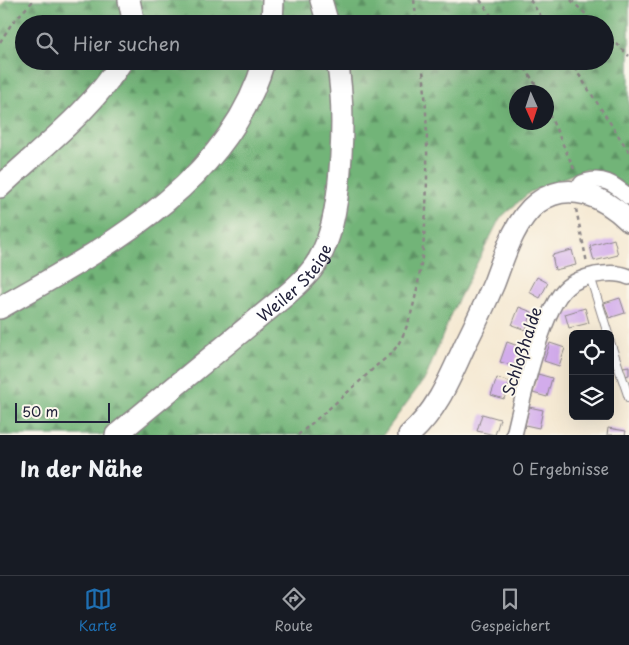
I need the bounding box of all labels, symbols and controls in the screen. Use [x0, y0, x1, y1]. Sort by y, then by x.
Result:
search box [15, 15, 614, 70]
icon: search [33, 29, 61, 57]
text: Hier suchen [73, 29, 180, 57]
north arrow [509, 85, 554, 130]
street label: Weiler Steige [251, 240, 337, 327]
street label: Schloßhalde [495, 303, 547, 399]
map controls [569, 330, 614, 420]
button: locate [569, 330, 614, 375]
button: layers [569, 375, 614, 420]
scale bar [15, 400, 110, 423]
text: 50 m [22, 401, 58, 422]
text: In der Nähe [20, 452, 142, 484]
text: 0 Ergebnisse [512, 456, 609, 480]
tab: Karte [79, 585, 117, 636]
tab: Route [274, 585, 313, 636]
tab: Gespeichert [471, 585, 550, 636]

